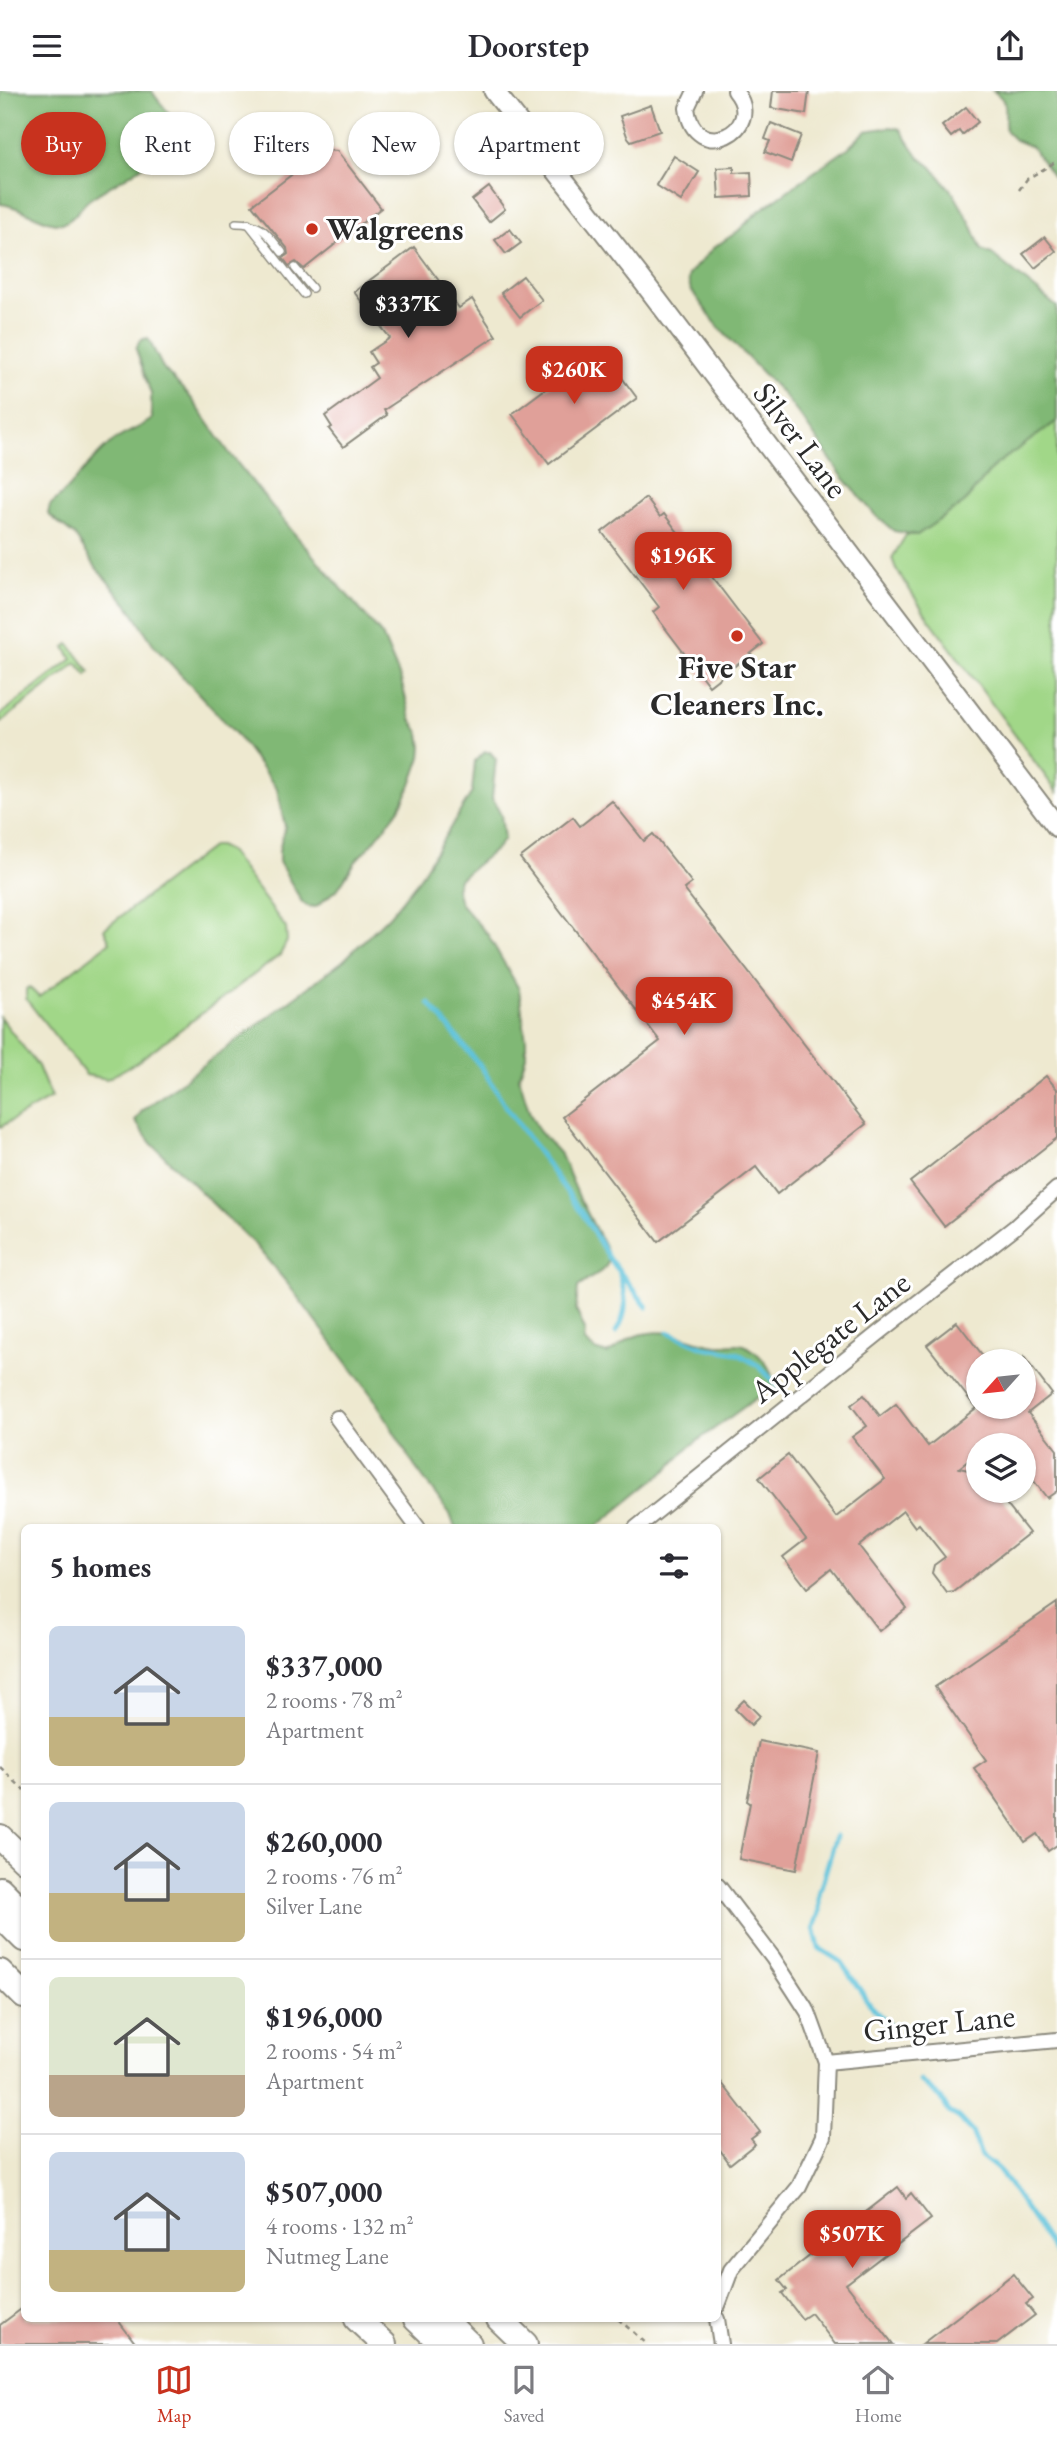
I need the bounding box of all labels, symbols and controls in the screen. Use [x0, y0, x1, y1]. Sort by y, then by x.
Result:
text: Doorstep [468, 25, 589, 67]
icon: menu [28, 27, 66, 65]
icon: share [991, 27, 1029, 65]
chip: Buy [21, 112, 106, 175]
chip: Rent [120, 112, 215, 175]
chip: Filters [229, 112, 334, 175]
chip: New [348, 112, 440, 175]
chip: Apartment [454, 112, 604, 175]
place label: Walgreens [326, 208, 463, 250]
marker: Walgreens [304, 221, 320, 237]
pin: $337K [359, 281, 457, 340]
text: $337K [376, 288, 440, 318]
pin: $260K [525, 347, 623, 406]
text: $260K [542, 354, 606, 384]
street label: Silver Lane [744, 374, 858, 506]
pin: $196K [634, 533, 732, 592]
text: $196K [651, 540, 715, 570]
marker: Five Star Cleaners Inc. [729, 628, 745, 644]
place label: Five Star Cleaners Inc. [650, 646, 824, 725]
pin: $454K [635, 977, 733, 1037]
text: $454K [652, 985, 716, 1015]
street label: Applegate Lane [741, 1262, 918, 1413]
north arrow [966, 1349, 1036, 1419]
map controls [966, 1349, 1036, 1503]
button: layers [966, 1433, 1036, 1503]
text: 5 homes [49, 1547, 151, 1586]
icon: filters [655, 1547, 693, 1585]
text: $337,000 [266, 1646, 382, 1685]
icon: home [105, 1654, 189, 1738]
text: 2 rooms · 78 m² [266, 1685, 403, 1715]
text: Apartment [266, 1715, 364, 1745]
text: $260,000 [266, 1822, 382, 1861]
icon: home [105, 1830, 189, 1914]
text: 2 rooms · 76 m² [266, 1861, 403, 1891]
text: Silver Lane [266, 1891, 362, 1921]
street label: Ginger Lane [861, 1994, 1017, 2052]
text: $196,000 [266, 1997, 382, 2036]
icon: home [105, 2005, 189, 2089]
text: 2 rooms · 54 m² [266, 2036, 403, 2066]
text: Apartment [266, 2066, 364, 2096]
text: $507,000 [266, 2172, 382, 2211]
icon: home [105, 2180, 189, 2264]
text: 4 rooms · 132 m² [266, 2211, 414, 2241]
pin: $507K [803, 2211, 901, 2270]
text: $507K [820, 2218, 884, 2248]
text: Nutmeg Lane [266, 2241, 389, 2271]
tab: Map [155, 2361, 193, 2428]
tab: Saved [504, 2361, 544, 2428]
tab: Home [855, 2361, 902, 2428]

